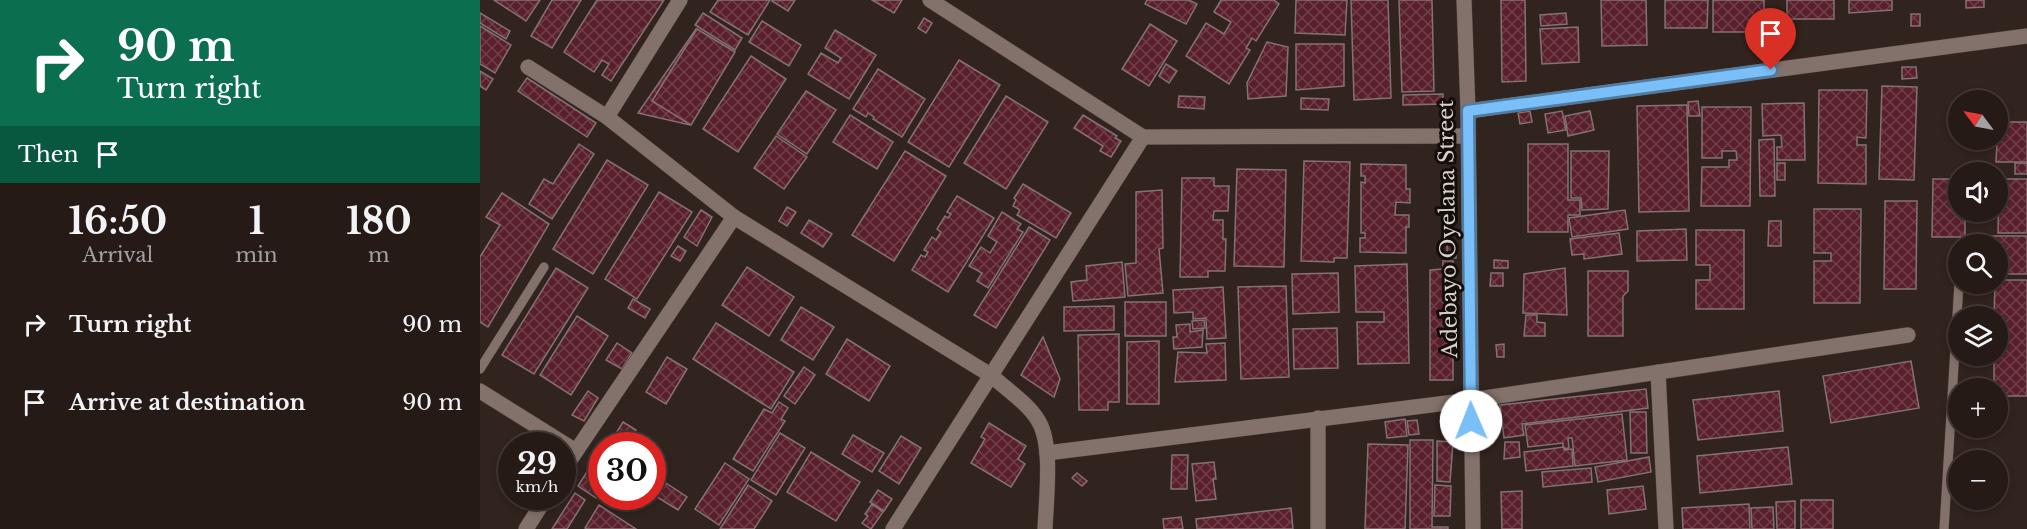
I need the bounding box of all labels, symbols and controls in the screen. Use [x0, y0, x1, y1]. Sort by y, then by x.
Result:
pin [1745, 8, 1796, 70]
icon: arrive [1754, 17, 1787, 50]
text: 90 m [117, 20, 235, 72]
icon: right [18, 24, 96, 102]
text: Turn right [117, 72, 261, 105]
north arrow [1948, 90, 2008, 150]
map controls [1948, 90, 2008, 510]
street label: Adebayo Oyelana Street [1433, 100, 1463, 359]
icon: arrive [91, 138, 124, 171]
text: Then [18, 141, 79, 168]
button: sound [1948, 162, 2008, 222]
text: 16:50 [68, 199, 167, 244]
text: 1 [249, 199, 264, 244]
text: 180 [346, 199, 412, 244]
button: search [1948, 234, 2008, 294]
text: Arrival [82, 243, 153, 267]
text: min [235, 243, 278, 267]
text: m [368, 243, 390, 267]
button: layers [1948, 306, 2008, 366]
icon: right [18, 308, 51, 341]
text: Turn right [69, 311, 191, 338]
text: 90 m [402, 311, 462, 338]
button: + [1948, 378, 2008, 438]
icon: arrive [18, 386, 51, 419]
text: Arrive at destination [69, 389, 306, 416]
text: 90 m [402, 389, 462, 416]
position arrow [1439, 389, 1503, 453]
speed limit sign: 30 [588, 432, 666, 510]
text: 29 [517, 445, 557, 482]
button: − [1948, 450, 2008, 510]
text: km/h [516, 477, 558, 496]

